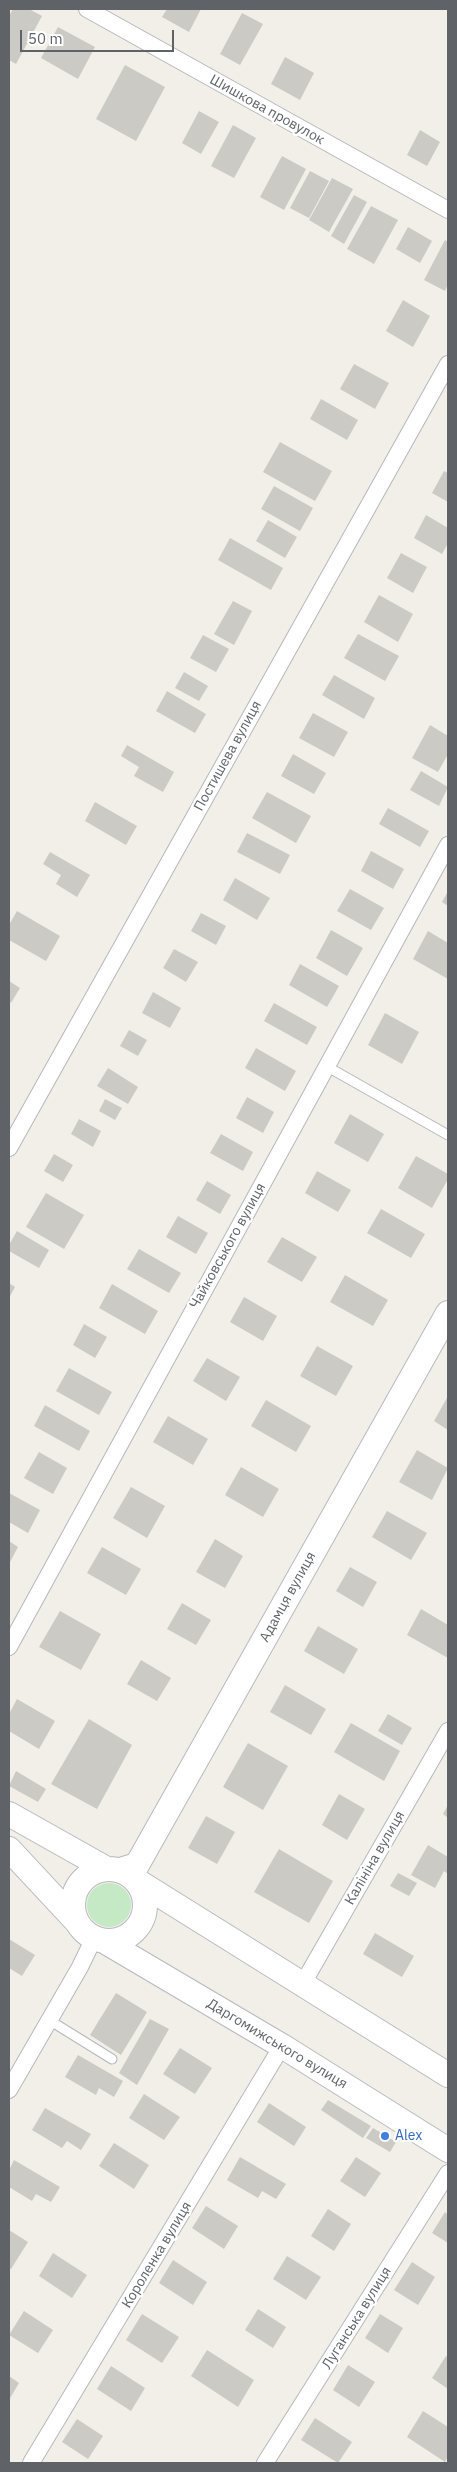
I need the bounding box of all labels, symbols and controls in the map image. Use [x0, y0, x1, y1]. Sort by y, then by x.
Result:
scale bar [22, 20, 176, 52]
text: 50 m [28, 29, 63, 48]
street label: Шишкова провулок [207, 71, 327, 149]
street label: Постишева вулиця [191, 698, 265, 814]
street label: Чайковського вулиця [186, 1180, 270, 1312]
street label: Адамця вулиця [256, 1549, 320, 1645]
street label: Калініна вулиця [341, 1808, 409, 1908]
street label: Даргомижського вулиця [204, 1995, 350, 2093]
place label: Alex [395, 2128, 422, 2144]
marker: Alex [379, 2130, 391, 2142]
street label: Короленка вулиця [119, 2199, 195, 2311]
street label: Луганська вулиця [319, 2264, 395, 2372]

